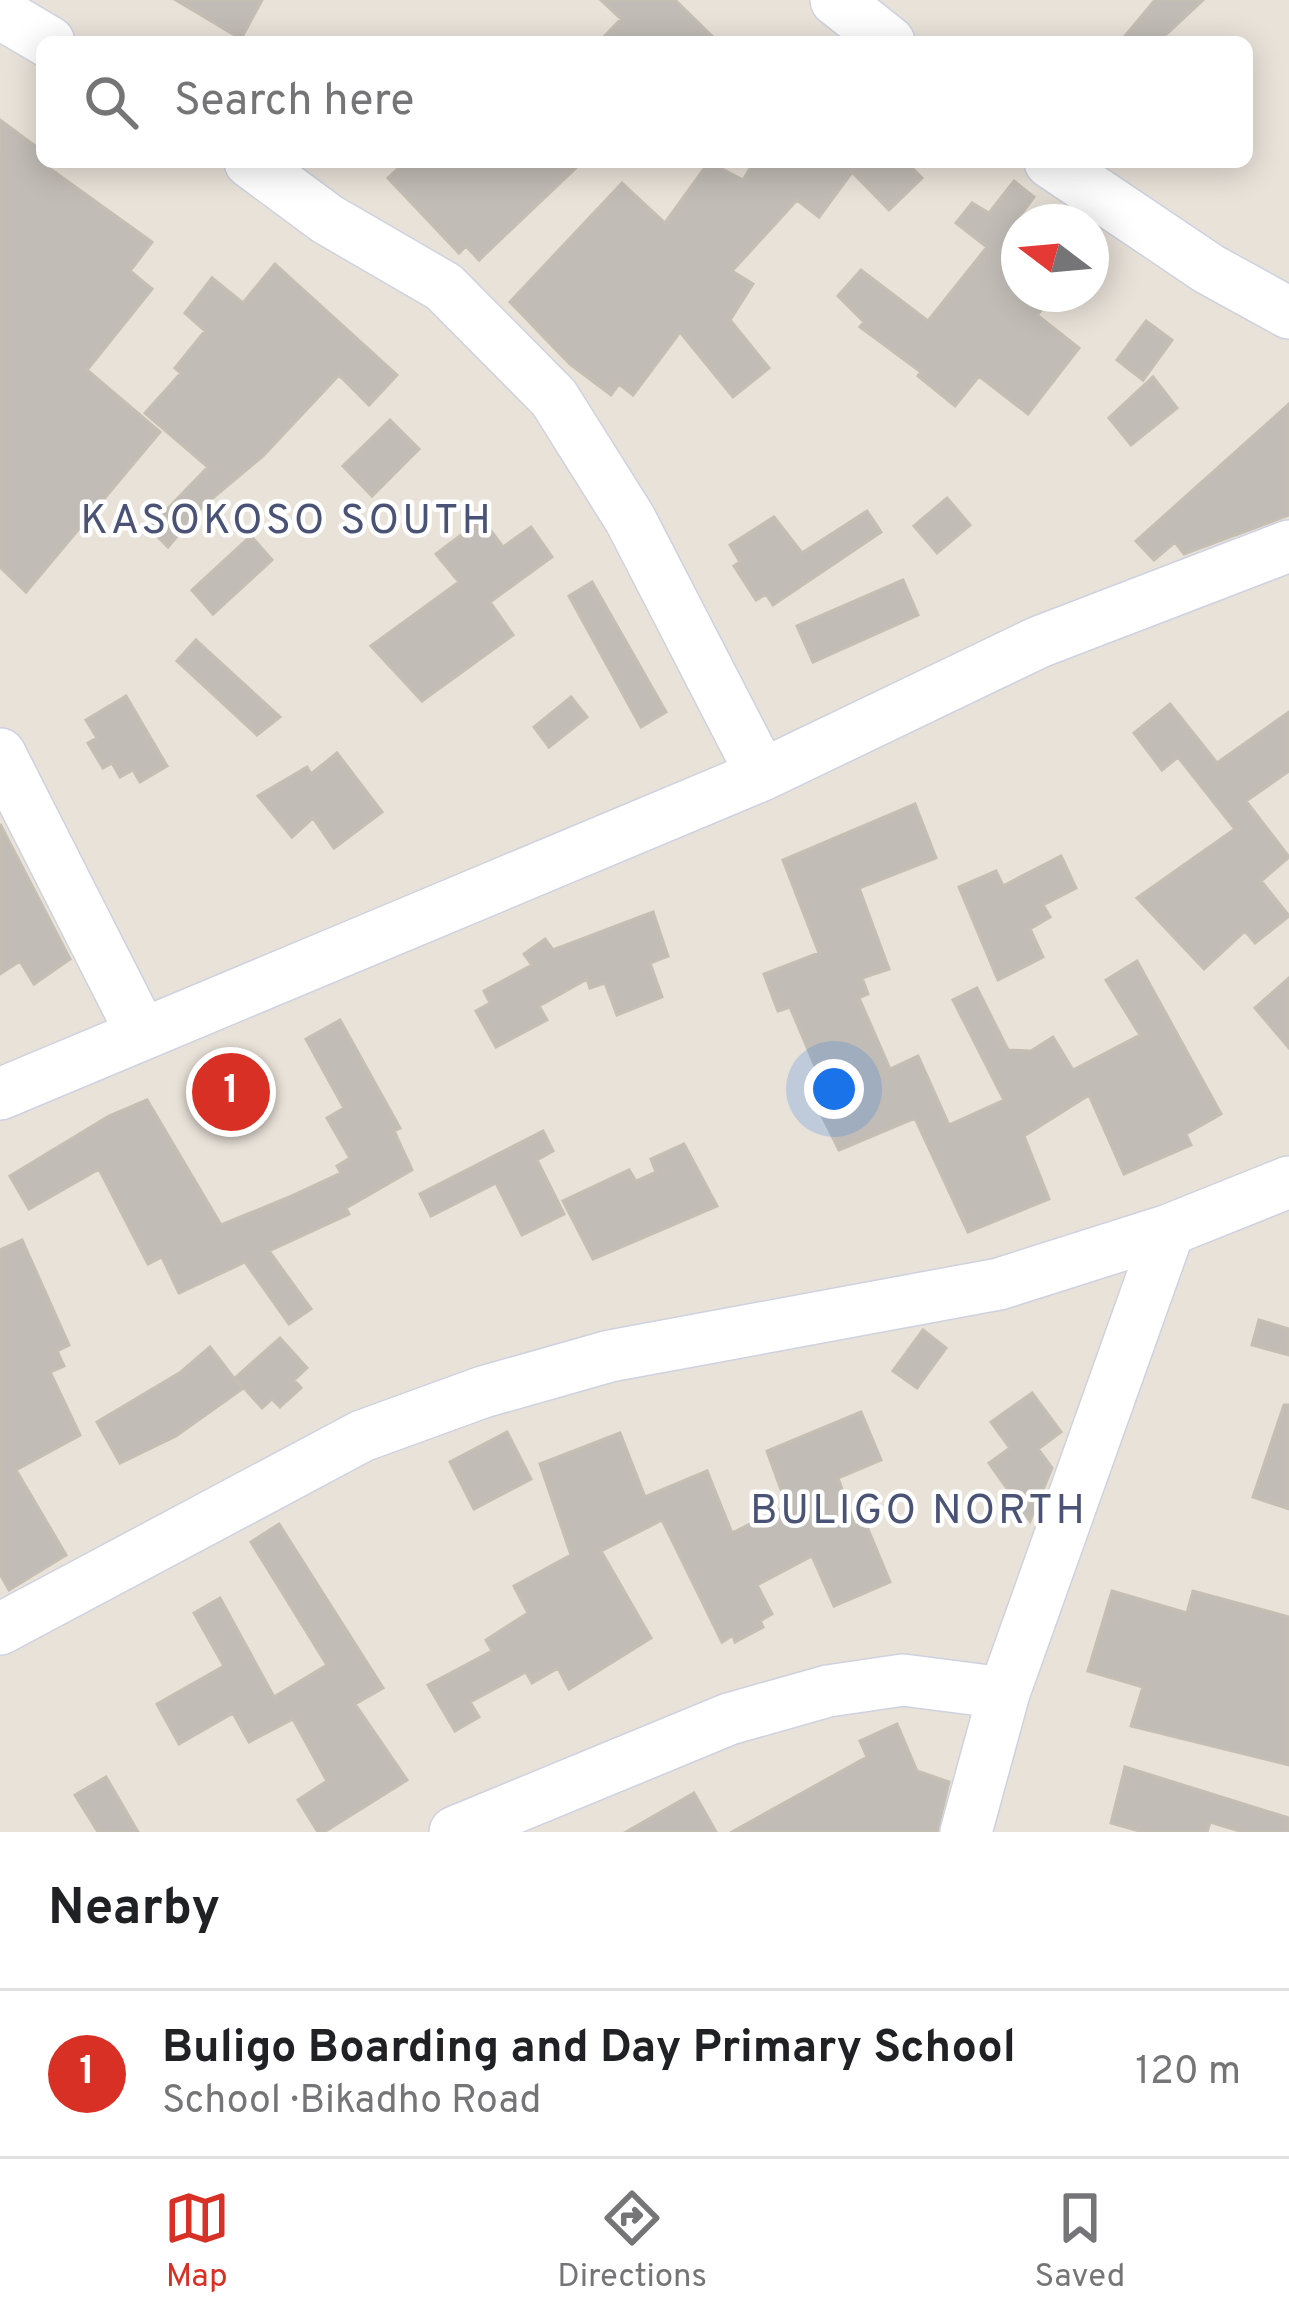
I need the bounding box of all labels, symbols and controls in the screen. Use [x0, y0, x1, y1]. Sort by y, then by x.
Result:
search box [36, 36, 1253, 168]
icon: search [78, 69, 144, 135]
text: Search here [174, 74, 414, 131]
north arrow [1001, 204, 1109, 312]
district label: KASOKOSO SOUTH [80, 496, 494, 549]
pin: 1 [192, 1047, 270, 1137]
your location [804, 1059, 864, 1119]
district label: BULIGO NORTH [750, 1486, 1088, 1539]
text: Nearby [48, 1878, 220, 1943]
text: Buligo Boarding and Day Primary School [162, 2021, 1016, 2078]
text: 1 [79, 2049, 95, 2098]
text: 120 m [1135, 2049, 1241, 2098]
text: School · Bikadho Road [162, 2078, 541, 2127]
tab: Map [164, 2185, 230, 2299]
tab: Directions [557, 2185, 707, 2299]
tab: Saved [1035, 2185, 1125, 2299]

